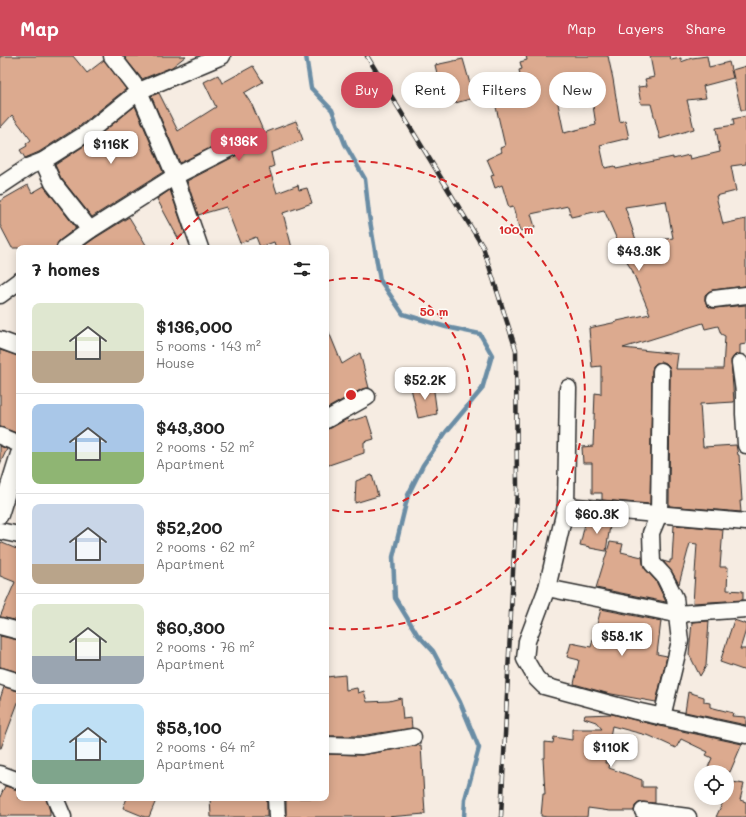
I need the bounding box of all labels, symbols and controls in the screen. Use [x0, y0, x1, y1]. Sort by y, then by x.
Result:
text: Map [20, 16, 59, 41]
text: Map [567, 19, 596, 38]
text: Layers [618, 19, 664, 38]
text: Share [686, 19, 726, 38]
chip: Buy [341, 72, 393, 108]
chip: Rent [401, 72, 460, 108]
chip: Filters [468, 72, 541, 108]
chip: New [549, 72, 606, 108]
pin: $136K [211, 128, 267, 162]
pin: $116K [83, 131, 139, 165]
text: $136K [220, 132, 258, 149]
text: $116K [93, 135, 129, 152]
text: 100 m [499, 221, 533, 237]
pin: $43.3K [606, 238, 672, 272]
text: $43.3K [617, 242, 661, 259]
text: 7 homes [32, 258, 100, 280]
icon: filters [291, 258, 313, 280]
text: 50 m [420, 303, 448, 319]
text: $136,000 [156, 315, 233, 337]
icon: home [64, 319, 112, 367]
text: 5 rooms · 143 m² [156, 337, 261, 354]
text: House [156, 354, 194, 371]
pin: $52.2K [392, 367, 458, 401]
text: $52.2K [404, 371, 446, 388]
centre of rings [344, 388, 358, 402]
text: $43,300 [156, 416, 225, 438]
icon: home [64, 420, 112, 468]
text: 2 rooms · 52 m² [156, 438, 254, 455]
text: Apartment [156, 455, 225, 472]
pin: $60.3K [564, 501, 630, 535]
text: $60.3K [575, 505, 619, 522]
text: $52,200 [156, 516, 223, 538]
icon: home [64, 520, 112, 568]
text: 2 rooms · 62 m² [156, 538, 255, 555]
text: Apartment [156, 555, 225, 572]
text: $60,300 [156, 616, 225, 638]
icon: home [64, 620, 112, 668]
pin: $58.1K [589, 623, 655, 657]
text: $58.1K [601, 627, 643, 644]
text: 2 rooms · 76 m² [156, 638, 255, 655]
text: Apartment [156, 655, 225, 672]
text: $58,100 [156, 716, 222, 738]
icon: home [64, 720, 112, 768]
pin: $110K [583, 734, 639, 768]
text: 2 rooms · 64 m² [156, 738, 255, 755]
text: $110K [593, 738, 629, 755]
text: Apartment [156, 755, 225, 772]
map controls [694, 765, 734, 805]
button: locate [694, 765, 734, 805]

